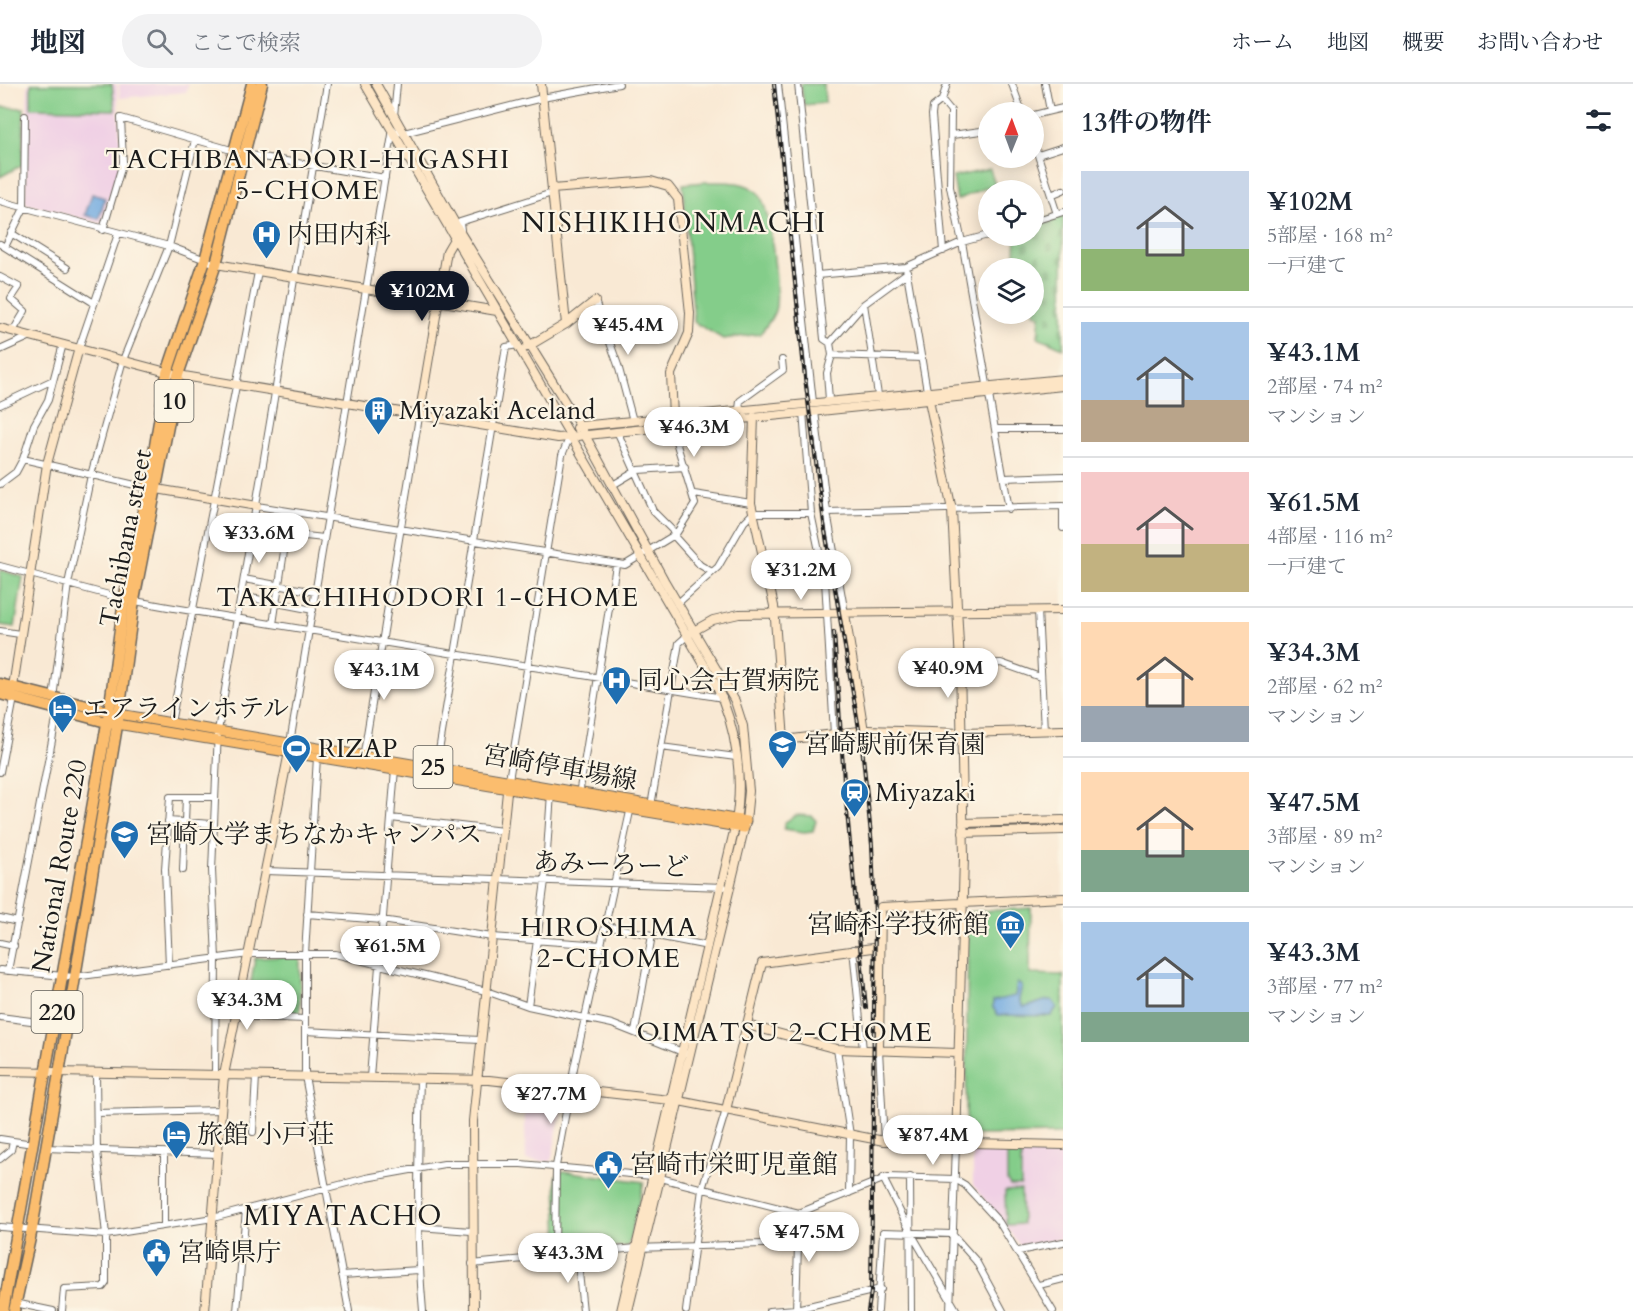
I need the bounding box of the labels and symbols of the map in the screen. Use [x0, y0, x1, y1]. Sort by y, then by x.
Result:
north arrow [978, 102, 1044, 168]
district label: TACHIBANADORI-HIGASHI 5-CHOME [105, 141, 511, 209]
district label: NISHIKIHONMACHI [521, 204, 827, 242]
place label: 内田内科 [287, 217, 391, 252]
hospital icon: 内田内科 [250, 218, 282, 260]
pin: ¥102M [380, 271, 464, 322]
pin: ¥45.4M [579, 305, 677, 356]
road number: 10 [154, 380, 194, 422]
place label: Miyazaki Aceland [399, 393, 596, 428]
building icon: Miyazaki Aceland [362, 394, 394, 436]
pin: ¥46.3M [645, 407, 743, 458]
street label: Tachibana street [91, 446, 160, 630]
pin: ¥33.6M [210, 513, 308, 564]
pin: ¥31.2M [752, 550, 850, 601]
district label: TAKACHIHODORI 1-CHOME [216, 579, 640, 616]
pin: ¥40.9M [899, 648, 997, 699]
pin: ¥43.1M [335, 650, 433, 701]
place label: 同心会古賀病院 [637, 663, 819, 698]
hospital icon: 同心会古賀病院 [600, 664, 632, 706]
place label: エアラインホテル [83, 691, 289, 726]
hotel icon: エアラインホテル [46, 692, 78, 734]
place label: 宮崎駅前保育園 [804, 727, 986, 762]
school or university icon: 宮崎駅前保育園 [767, 728, 799, 770]
place label: RIZAP [318, 731, 397, 766]
sports icon: RIZAP [281, 732, 313, 774]
street label: 宮崎停車場線 [480, 737, 640, 798]
road number: 25 [414, 746, 452, 788]
street label: National Route 220 [24, 757, 95, 975]
place label: Miyazaki [875, 775, 976, 810]
station icon: Miyazaki [838, 776, 870, 818]
place label: 宮崎大学まちなかキャンパス [146, 817, 482, 852]
school or university icon: 宮崎大学まちなかキャンパス [109, 818, 141, 860]
street label: あみーろーど [532, 844, 690, 885]
place label: 宮崎科学技術館 [807, 907, 989, 942]
museum icon: 宮崎科学技術館 [994, 908, 1026, 950]
district label: HIROSHIMA 2-CHOME [520, 909, 698, 977]
pin: ¥61.5M [341, 926, 439, 977]
pin: ¥34.3M [198, 980, 296, 1031]
road number: 220 [32, 991, 82, 1033]
district label: OIMATSU 2-CHOME [637, 1014, 933, 1051]
pin: ¥27.7M [502, 1074, 600, 1125]
pin: ¥87.4M [884, 1115, 982, 1166]
place label: 旅館 小戸荘 [197, 1117, 334, 1152]
hotel icon: 旅館 小戸荘 [160, 1118, 192, 1160]
place label: 宮崎市栄町児童館 [630, 1147, 838, 1182]
public building icon: 宮崎市栄町児童館 [593, 1148, 625, 1190]
district label: MIYATACHO [243, 1197, 443, 1235]
pin: ¥47.5M [760, 1212, 858, 1263]
pin: ¥43.3M [519, 1233, 617, 1284]
place label: 宮崎県庁 [178, 1235, 282, 1270]
public building icon: 宮崎県庁 [141, 1236, 173, 1278]

